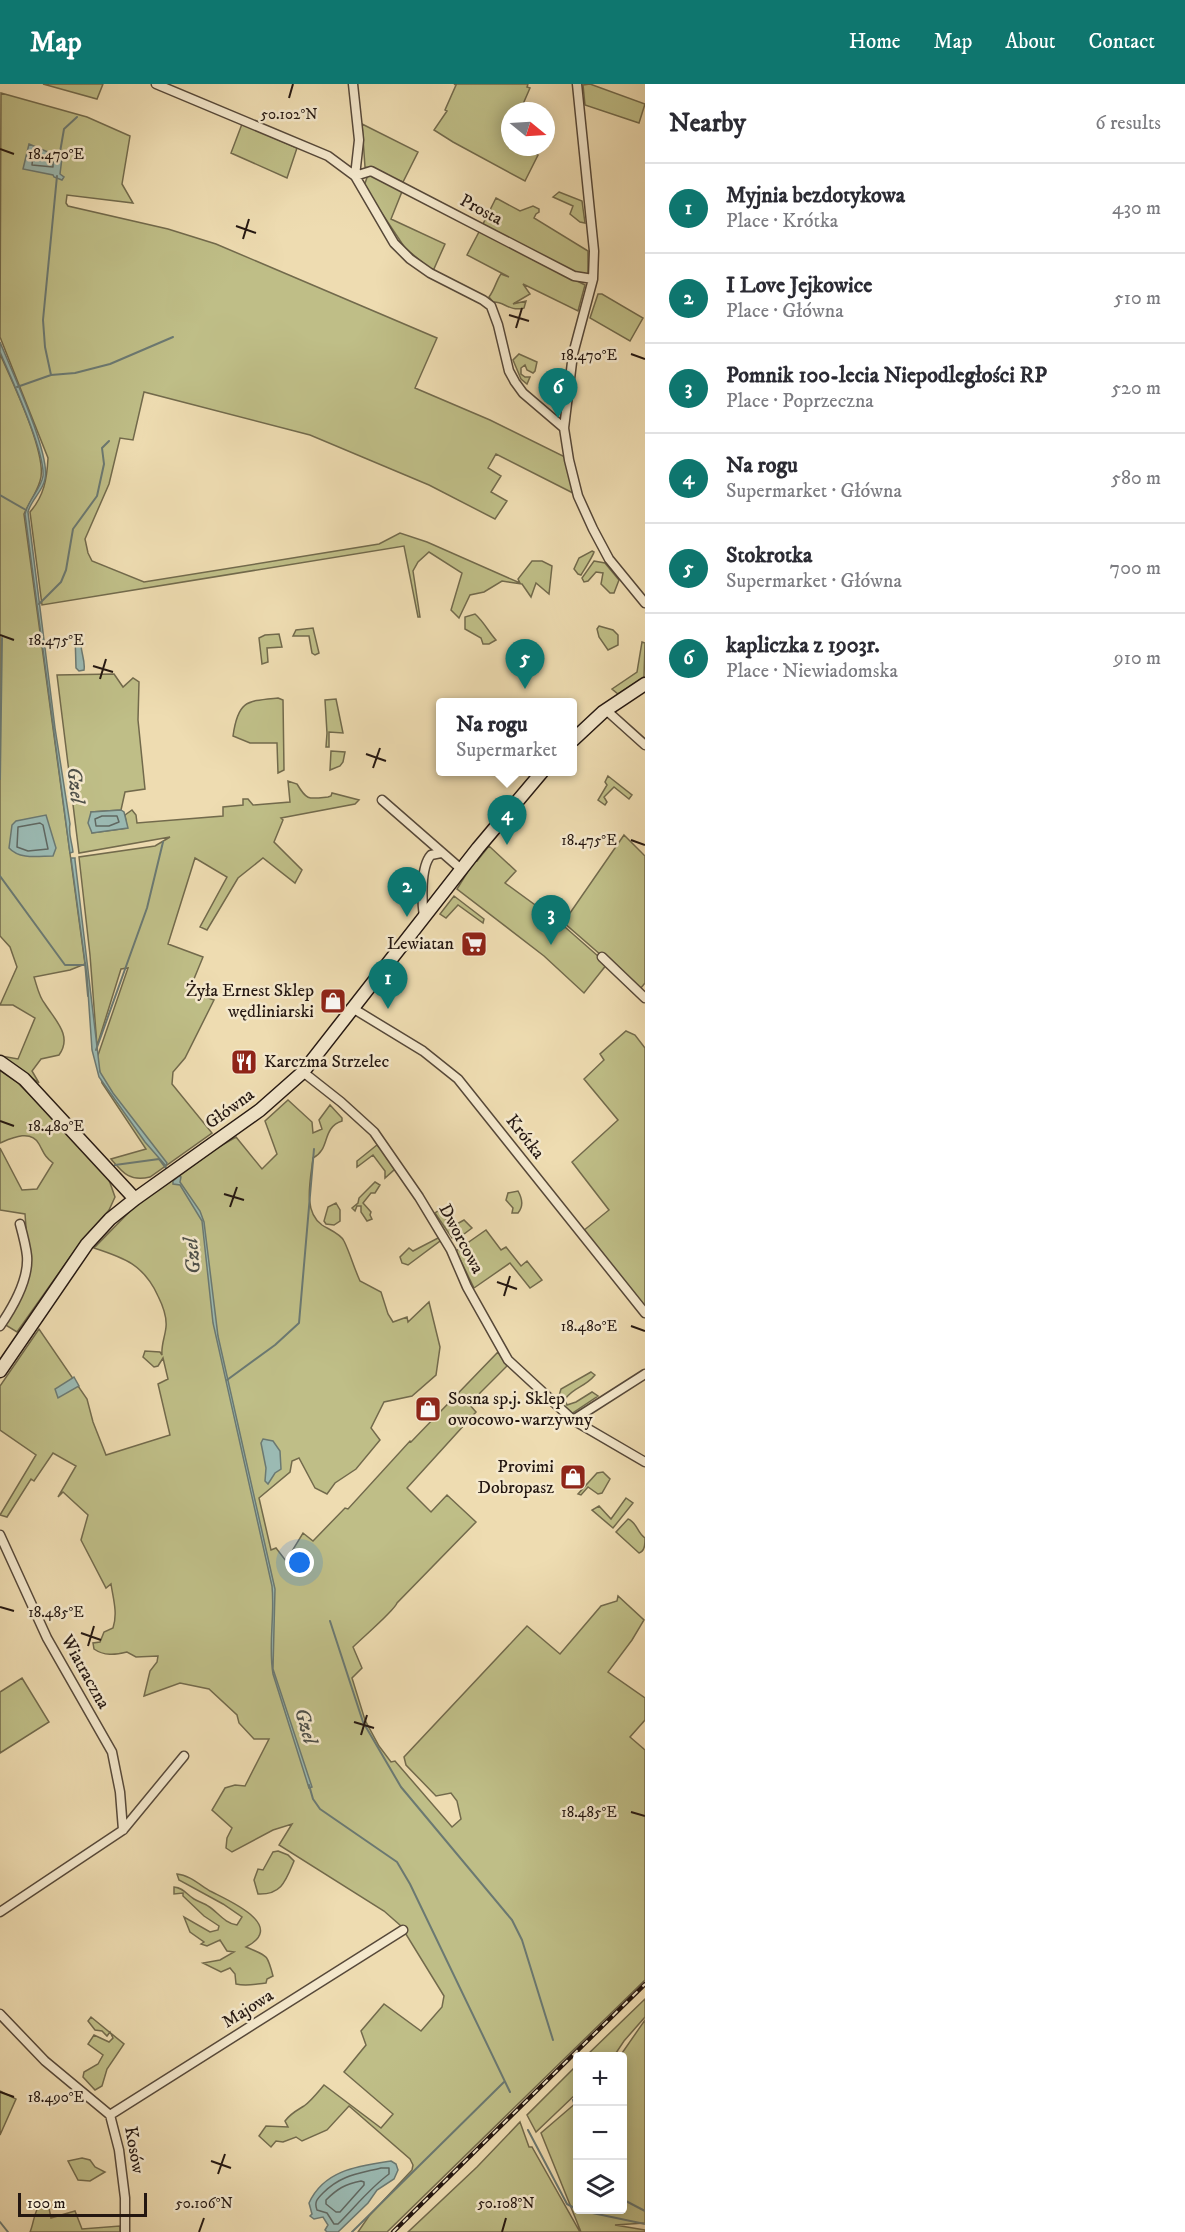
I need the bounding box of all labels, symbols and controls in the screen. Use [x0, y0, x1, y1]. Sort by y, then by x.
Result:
text: Map [30, 25, 82, 60]
text: Home [849, 29, 901, 55]
text: Map [934, 29, 972, 55]
text: About [1005, 29, 1056, 55]
text: Contact [1089, 29, 1155, 55]
north arrow [501, 102, 555, 156]
text: 50.102°N [260, 105, 318, 124]
text: Nearby [669, 107, 746, 140]
text: 6 results [1095, 111, 1161, 136]
text: 18.470°E [28, 145, 85, 164]
text: Myjnia bezdotykowa [726, 182, 905, 209]
street label: Prosta [456, 190, 506, 231]
text: 1 [685, 196, 692, 221]
text: 430 m [1112, 196, 1161, 221]
text: Place · Krótka [726, 209, 838, 234]
text: I Love Jejkowice [726, 272, 872, 299]
text: 2 [684, 286, 693, 311]
text: 510 m [1114, 286, 1161, 311]
text: Place · Główna [726, 299, 844, 324]
text: 18.470°E [561, 346, 618, 365]
text: Pomnik 100-lecia Niepodległości RP [726, 362, 1047, 389]
pin: 6 [538, 368, 578, 418]
text: 3 [685, 376, 692, 401]
text: 520 m [1111, 376, 1161, 401]
text: Place · Poprzeczna [726, 389, 874, 414]
text: Na rogu [726, 452, 798, 479]
text: 4 [683, 466, 694, 491]
text: 580 m [1111, 466, 1161, 491]
text: Supermarket · Główna [726, 479, 902, 504]
text: Stokrotka [726, 542, 812, 569]
text: 5 [684, 556, 693, 581]
text: 700 m [1110, 556, 1161, 581]
text: Supermarket · Główna [726, 569, 902, 594]
text: 18.475°E [28, 631, 84, 650]
text: kapliczka z 1903r. [726, 632, 880, 659]
pin: 5 [506, 640, 544, 689]
text: 6 [683, 646, 694, 671]
text: 910 m [1114, 646, 1161, 671]
text: Place · Niewiadomska [726, 659, 898, 684]
popup [436, 698, 577, 776]
text: Na rogu [456, 711, 528, 738]
text: Supermarket [456, 738, 557, 763]
water label: Gzel [60, 765, 90, 806]
pin: 4 [488, 796, 526, 845]
text: 18.475°E [561, 831, 617, 850]
pin: 2 [388, 868, 426, 917]
pin: 3 [532, 896, 570, 945]
supermarket icon: Lewiatan [459, 929, 489, 959]
place label: Lewiatan [387, 933, 455, 955]
pin: 1 [368, 960, 408, 1009]
place label: Żyła Ernest Sklep wędliniarski [186, 980, 314, 1023]
shop icon: Żyła Ernest Sklep wędliniarski [318, 986, 348, 1016]
restaurant icon: Karczma Strzelec [229, 1047, 259, 1077]
place label: Karczma Strzelec [264, 1051, 389, 1073]
street label: Główna [201, 1084, 259, 1134]
street label: Krótka [501, 1110, 549, 1164]
text: 18.480°E [28, 1117, 85, 1136]
street label: Dworcowa [433, 1200, 489, 1278]
water label: Gzel [178, 1235, 207, 1275]
text: 18.480°E [561, 1317, 618, 1336]
place label: Sosna sp.j. Sklep owocowo-warzywny [448, 1388, 593, 1431]
shop icon: Sosna sp.j. Sklep owocowo-warzywny [413, 1394, 443, 1424]
place label: Provimi Dobropasz [478, 1456, 554, 1499]
shop icon: Provimi Dobropasz [558, 1462, 588, 1492]
your location [285, 1548, 314, 1577]
text: 18.485°E [28, 1603, 84, 1622]
street label: Wiatraczna [55, 1630, 115, 1713]
water label: Gzel [288, 1705, 323, 1749]
text: 18.485°E [561, 1803, 617, 1822]
street label: Majowa [218, 1985, 278, 2033]
map controls [573, 2052, 627, 2214]
button: + [573, 2052, 627, 2106]
text: 18.490°E [28, 2088, 85, 2107]
button: − [573, 2106, 627, 2160]
street label: Kosów [119, 2125, 149, 2176]
button: layers [573, 2160, 627, 2214]
scale bar [18, 2190, 147, 2218]
text: 100 m [27, 2193, 66, 2213]
text: 50.106°N [175, 2194, 233, 2213]
text: 50.108°N [477, 2194, 535, 2213]

